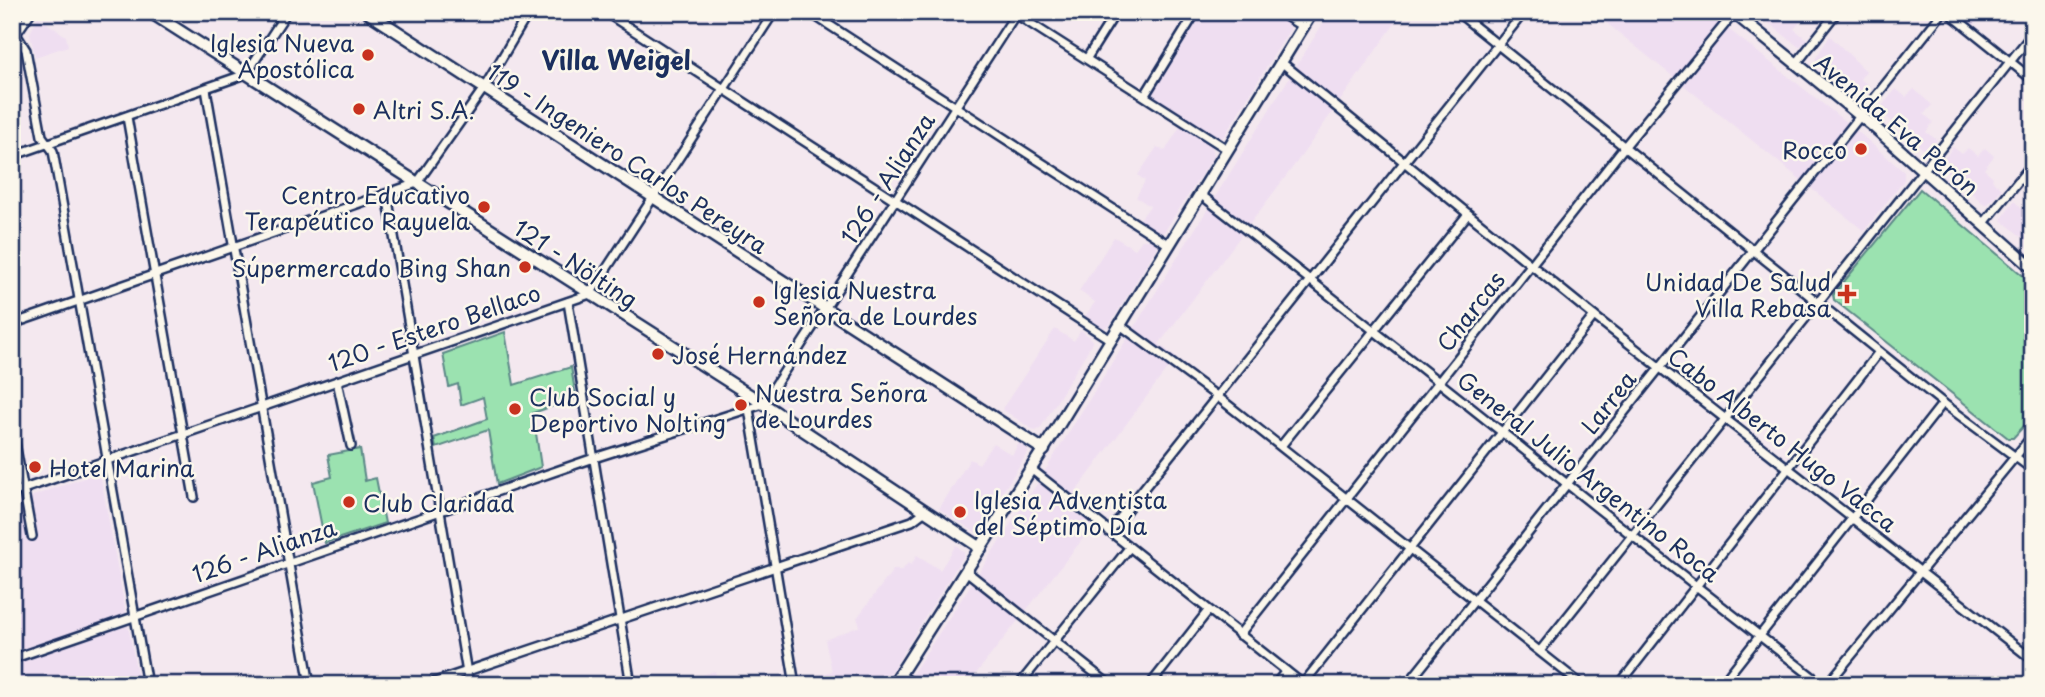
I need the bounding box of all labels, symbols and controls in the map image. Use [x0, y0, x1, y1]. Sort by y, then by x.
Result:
place label: Iglesia Nueva Apostólica [210, 25, 355, 86]
district label: Villa Weigel [541, 40, 691, 79]
street label: Avenida Eva Perón [1807, 45, 1987, 203]
marker: Iglesia Nueva Apostólica [360, 47, 376, 63]
street label: 119 - Ingeniero Carlos Pereyra [481, 54, 775, 262]
place label: Altri S.A. [373, 92, 475, 127]
marker: Altri S.A. [351, 101, 367, 117]
street label: 126 - Alianza [831, 105, 943, 251]
place label: Rocco [1782, 132, 1847, 167]
marker: Rocco [1853, 141, 1869, 157]
place label: Centro Educativo Terapéutico Rayuela [245, 177, 471, 238]
marker: Centro Educativo Terapéutico Rayuela [476, 199, 492, 215]
street label: 121 - Nölting [507, 210, 645, 316]
place label: Súpermercado Bing Shan [232, 250, 511, 285]
marker: Súpermercado Bing Shan [517, 259, 533, 275]
street label: Charcas [1427, 263, 1513, 359]
place label: Unidad De Salud Villa Rebasa [1645, 264, 1832, 325]
place label: Iglesia Nuestra Señora de Lourdes [773, 272, 977, 333]
street label: 120 - Estero Bellaco [323, 274, 545, 380]
marker: Unidad De Salud Villa Rebasa [1837, 284, 1857, 304]
marker: Iglesia Nuestra Señora de Lourdes [751, 294, 767, 310]
place label: José Hernández [672, 337, 847, 372]
street label: Cabo Alberto Hugo Vacca [1661, 338, 1906, 540]
marker: José Hernández [650, 346, 666, 362]
street label: General Julio Argentino Roca [1450, 362, 1728, 590]
street label: Larrea [1572, 362, 1644, 441]
place label: Nuestra Señora de Lourdes [755, 375, 928, 436]
place label: Club Social y Deportivo Nolting [529, 379, 726, 440]
marker: Nuestra Señora de Lourdes [733, 397, 749, 413]
marker: Club Social y Deportivo Nolting [507, 401, 523, 417]
place label: Hotel Marina [49, 450, 195, 485]
marker: Hotel Marina [27, 459, 43, 475]
place label: Iglesia Adventista del Séptimo Día [974, 482, 1168, 543]
place label: Club Claridad [363, 485, 514, 520]
marker: Club Claridad [341, 494, 357, 510]
marker: Iglesia Adventista del Séptimo Día [952, 504, 968, 520]
street label: 126 - Alianza [187, 509, 341, 591]

